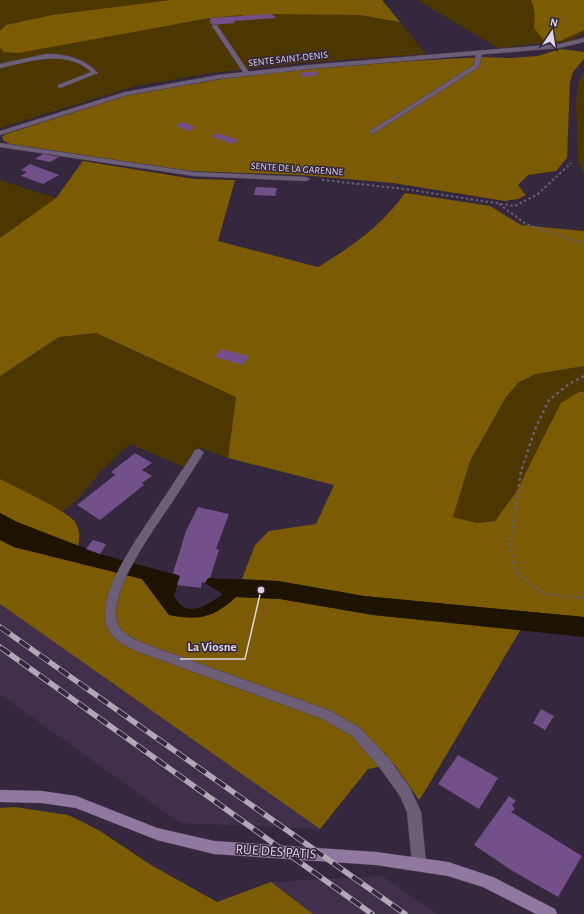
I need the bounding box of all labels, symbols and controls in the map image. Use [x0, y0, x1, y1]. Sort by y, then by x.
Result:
north arrow [532, 12, 572, 52]
text: N [549, 17, 559, 29]
street label: SENTE SAINT-DENIS [248, 50, 329, 68]
street label: SENTE DE LA GARENNE [250, 161, 344, 177]
callout: La Viosne [180, 634, 245, 659]
text: La Viosne [187, 641, 237, 654]
street label: RUE DES PATIS [235, 842, 317, 862]

